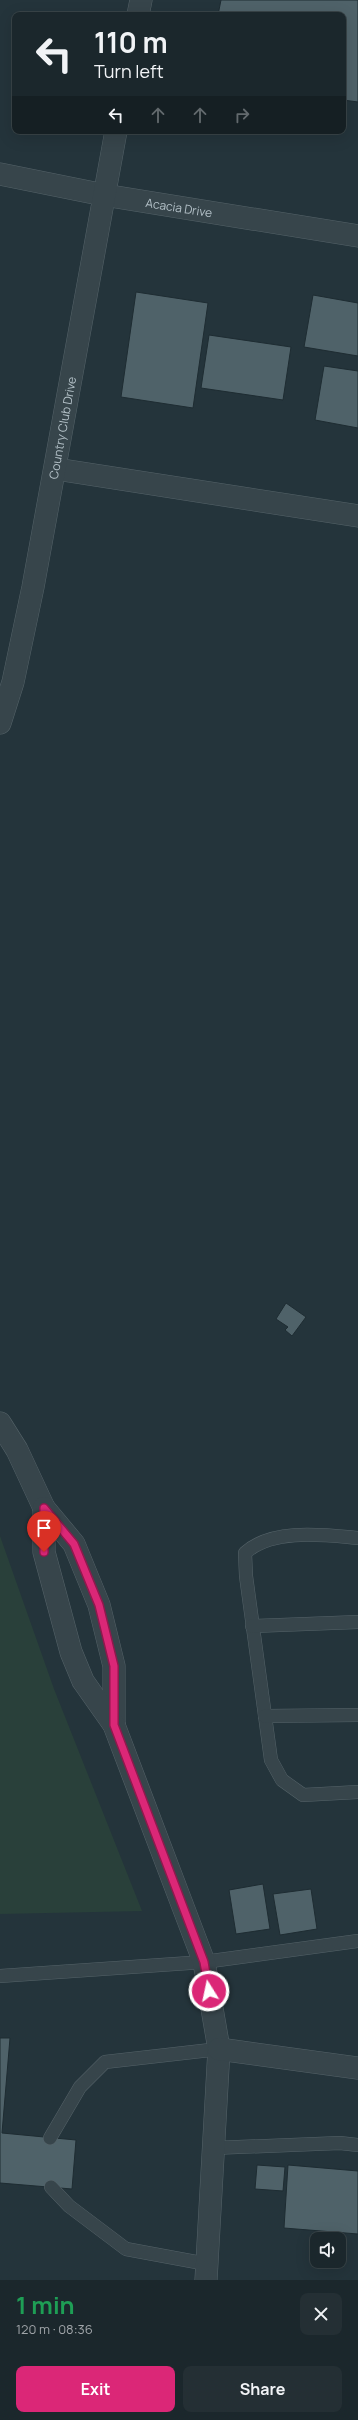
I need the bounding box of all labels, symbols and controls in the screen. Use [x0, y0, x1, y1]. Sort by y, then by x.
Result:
text: 110 m [94, 23, 168, 61]
icon: left [28, 28, 80, 80]
text: Turn left [94, 59, 164, 83]
icon: left [105, 104, 127, 126]
icon: ahead [147, 104, 169, 126]
icon: ahead [189, 104, 211, 126]
icon: right [231, 104, 253, 126]
street label: Acacia Drive [144, 193, 214, 221]
street label: Country Club Drive [44, 375, 80, 480]
pin [27, 1511, 61, 1552]
icon: arrive [33, 1517, 55, 1539]
position arrow [188, 1970, 230, 2012]
map controls [310, 2232, 346, 2268]
button: sound [310, 2232, 346, 2268]
text: 1 min [16, 2288, 75, 2321]
button: close [300, 2293, 342, 2335]
text: 120 m · 08:36 [16, 2320, 93, 2338]
button: Exit [16, 2366, 175, 2412]
button: Share [183, 2366, 342, 2412]

